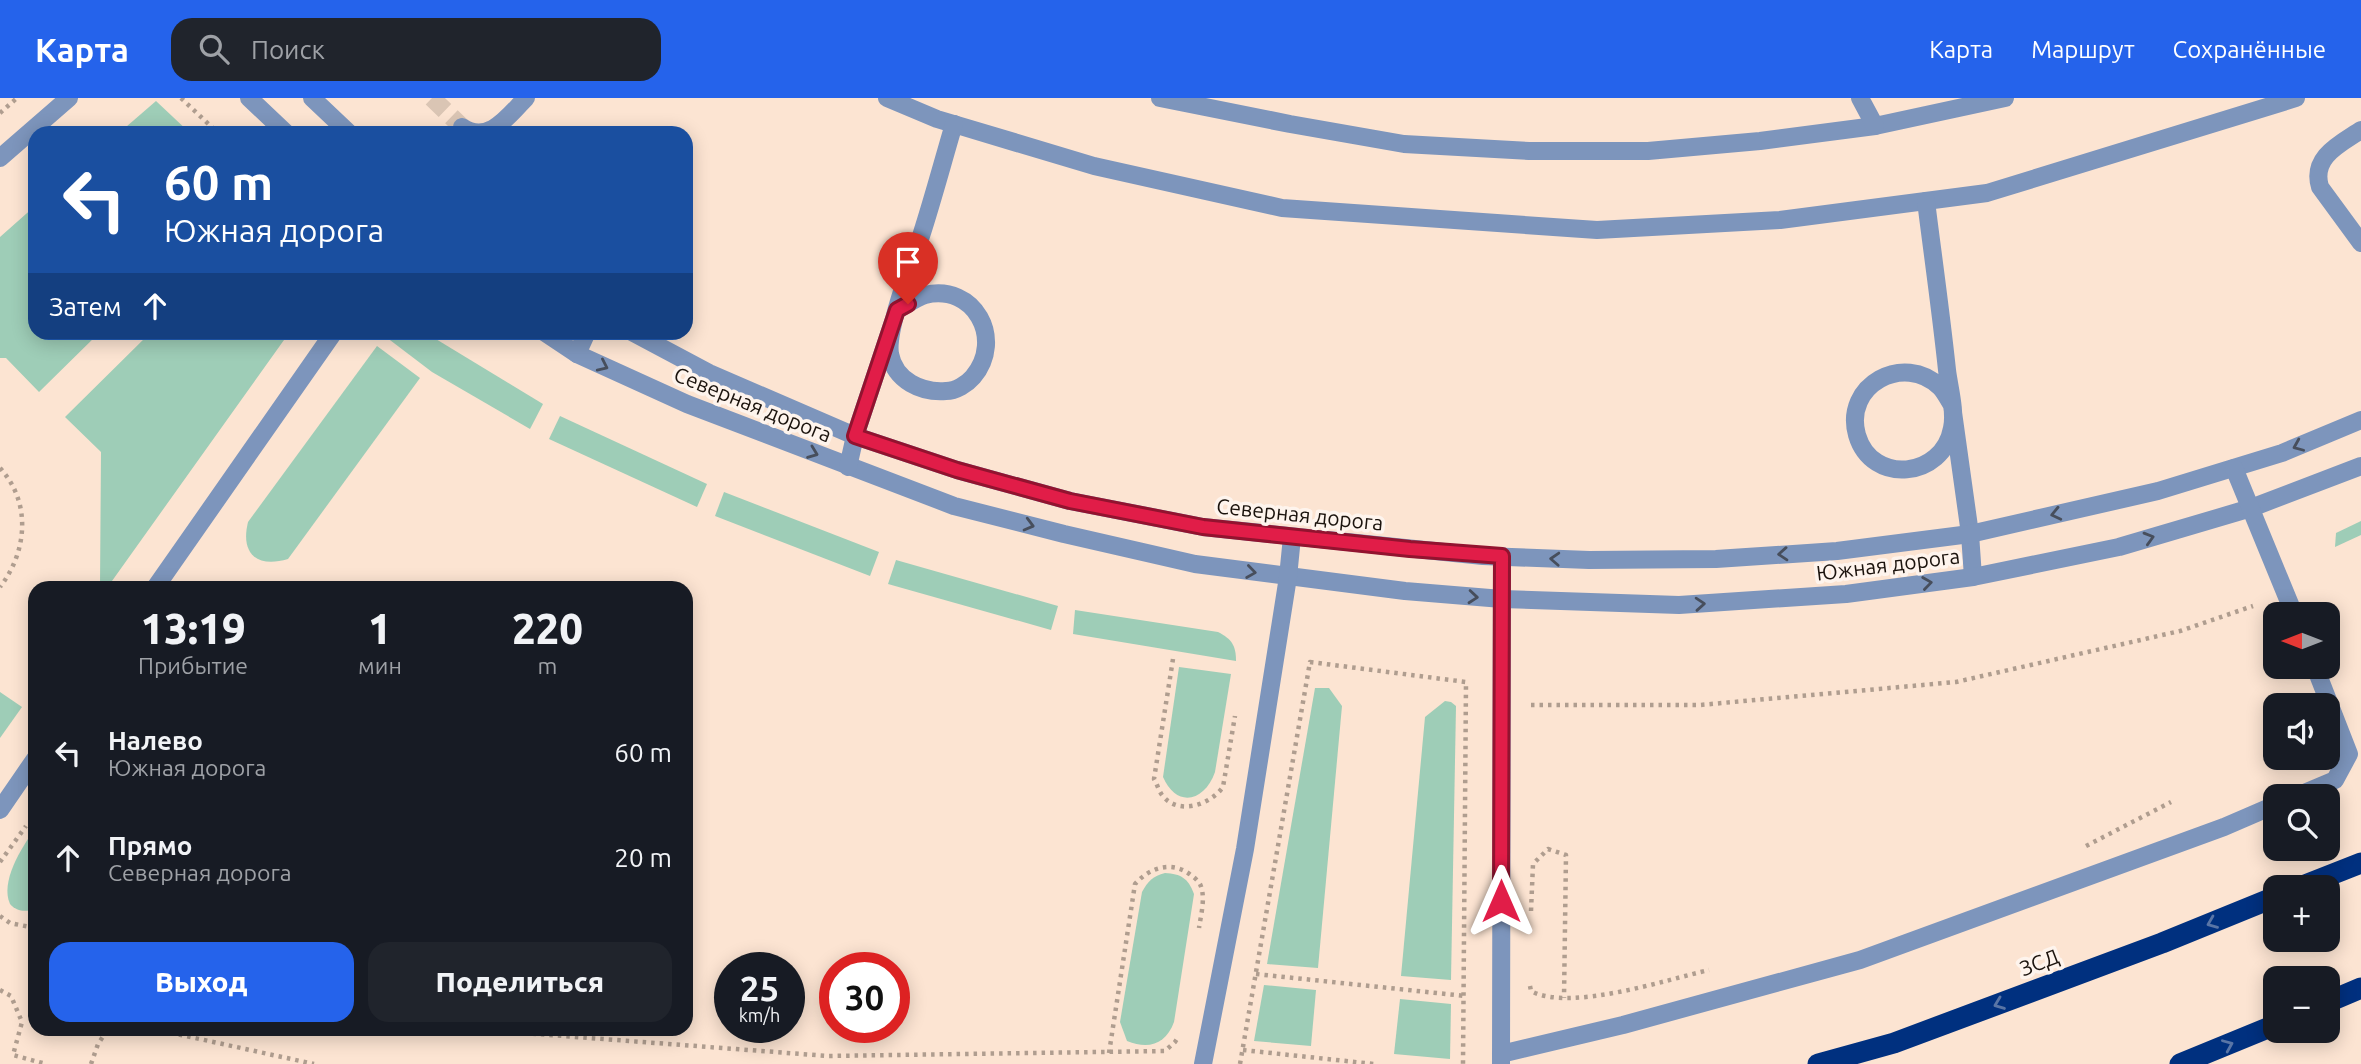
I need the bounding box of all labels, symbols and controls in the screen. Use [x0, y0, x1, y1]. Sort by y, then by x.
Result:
search box [171, 18, 661, 81]
icon: search [195, 30, 233, 68]
text: Карта [35, 31, 129, 68]
text: Поиск [251, 35, 325, 64]
text: Карта [1929, 36, 1993, 63]
text: Маршрут [2031, 36, 2135, 63]
text: Сохранённые [2173, 36, 2326, 63]
icon: left [49, 154, 140, 245]
text: 60 m [164, 154, 273, 209]
text: Южная дорога [164, 212, 384, 248]
pin [878, 232, 938, 304]
icon: arrive [889, 243, 927, 281]
icon: ahead [136, 287, 174, 325]
text: Затем [49, 292, 122, 321]
one-way arrow [596, 358, 609, 372]
street label: Северная дорога [671, 361, 835, 447]
one-way arrow [2293, 438, 2305, 452]
one-way arrow [807, 445, 819, 459]
street label: Северная дорога [1215, 493, 1385, 535]
one-way arrow [2050, 506, 2062, 521]
one-way arrow [1023, 517, 1035, 531]
one-way arrow [2143, 532, 2155, 546]
street label: Южная дорога [1815, 543, 1961, 585]
one-way arrow [1777, 547, 1788, 562]
one-way arrow [1550, 551, 1561, 566]
one-way arrow [1246, 564, 1257, 579]
one-way arrow [1921, 575, 1932, 590]
one-way arrow [1468, 589, 1479, 604]
one-way arrow [1695, 597, 1706, 612]
north arrow [2263, 602, 2340, 679]
map controls [2263, 602, 2340, 1043]
text: 13:19 [140, 605, 246, 652]
text: 1 [368, 605, 392, 652]
text: 220 [512, 605, 583, 652]
text: Прибытие [138, 653, 248, 678]
text: мин [358, 653, 402, 678]
text: m [537, 653, 557, 678]
button: sound [2263, 693, 2340, 770]
text: Налево [108, 726, 203, 755]
icon: left [49, 734, 87, 772]
text: 60 m [614, 738, 672, 767]
text: Южная дорога [108, 755, 266, 780]
button: search [2263, 784, 2340, 861]
text: Прямо [108, 831, 192, 860]
icon: ahead [49, 839, 87, 877]
text: 20 m [614, 843, 672, 872]
text: Северная дорога [108, 860, 291, 885]
position arrow [1464, 864, 1538, 938]
button: + [2263, 875, 2340, 952]
one-way arrow [2206, 914, 2218, 928]
button: Выход [49, 942, 354, 1022]
button: Поделиться [368, 942, 672, 1022]
street label: ЗСД [2016, 944, 2062, 980]
speed limit sign: 30 [819, 952, 910, 1043]
button: − [2263, 966, 2340, 1043]
text: 25 [740, 968, 779, 1008]
one-way arrow [1994, 995, 2006, 1009]
text: km/h [739, 1005, 780, 1025]
one-way arrow [2220, 1039, 2233, 1053]

